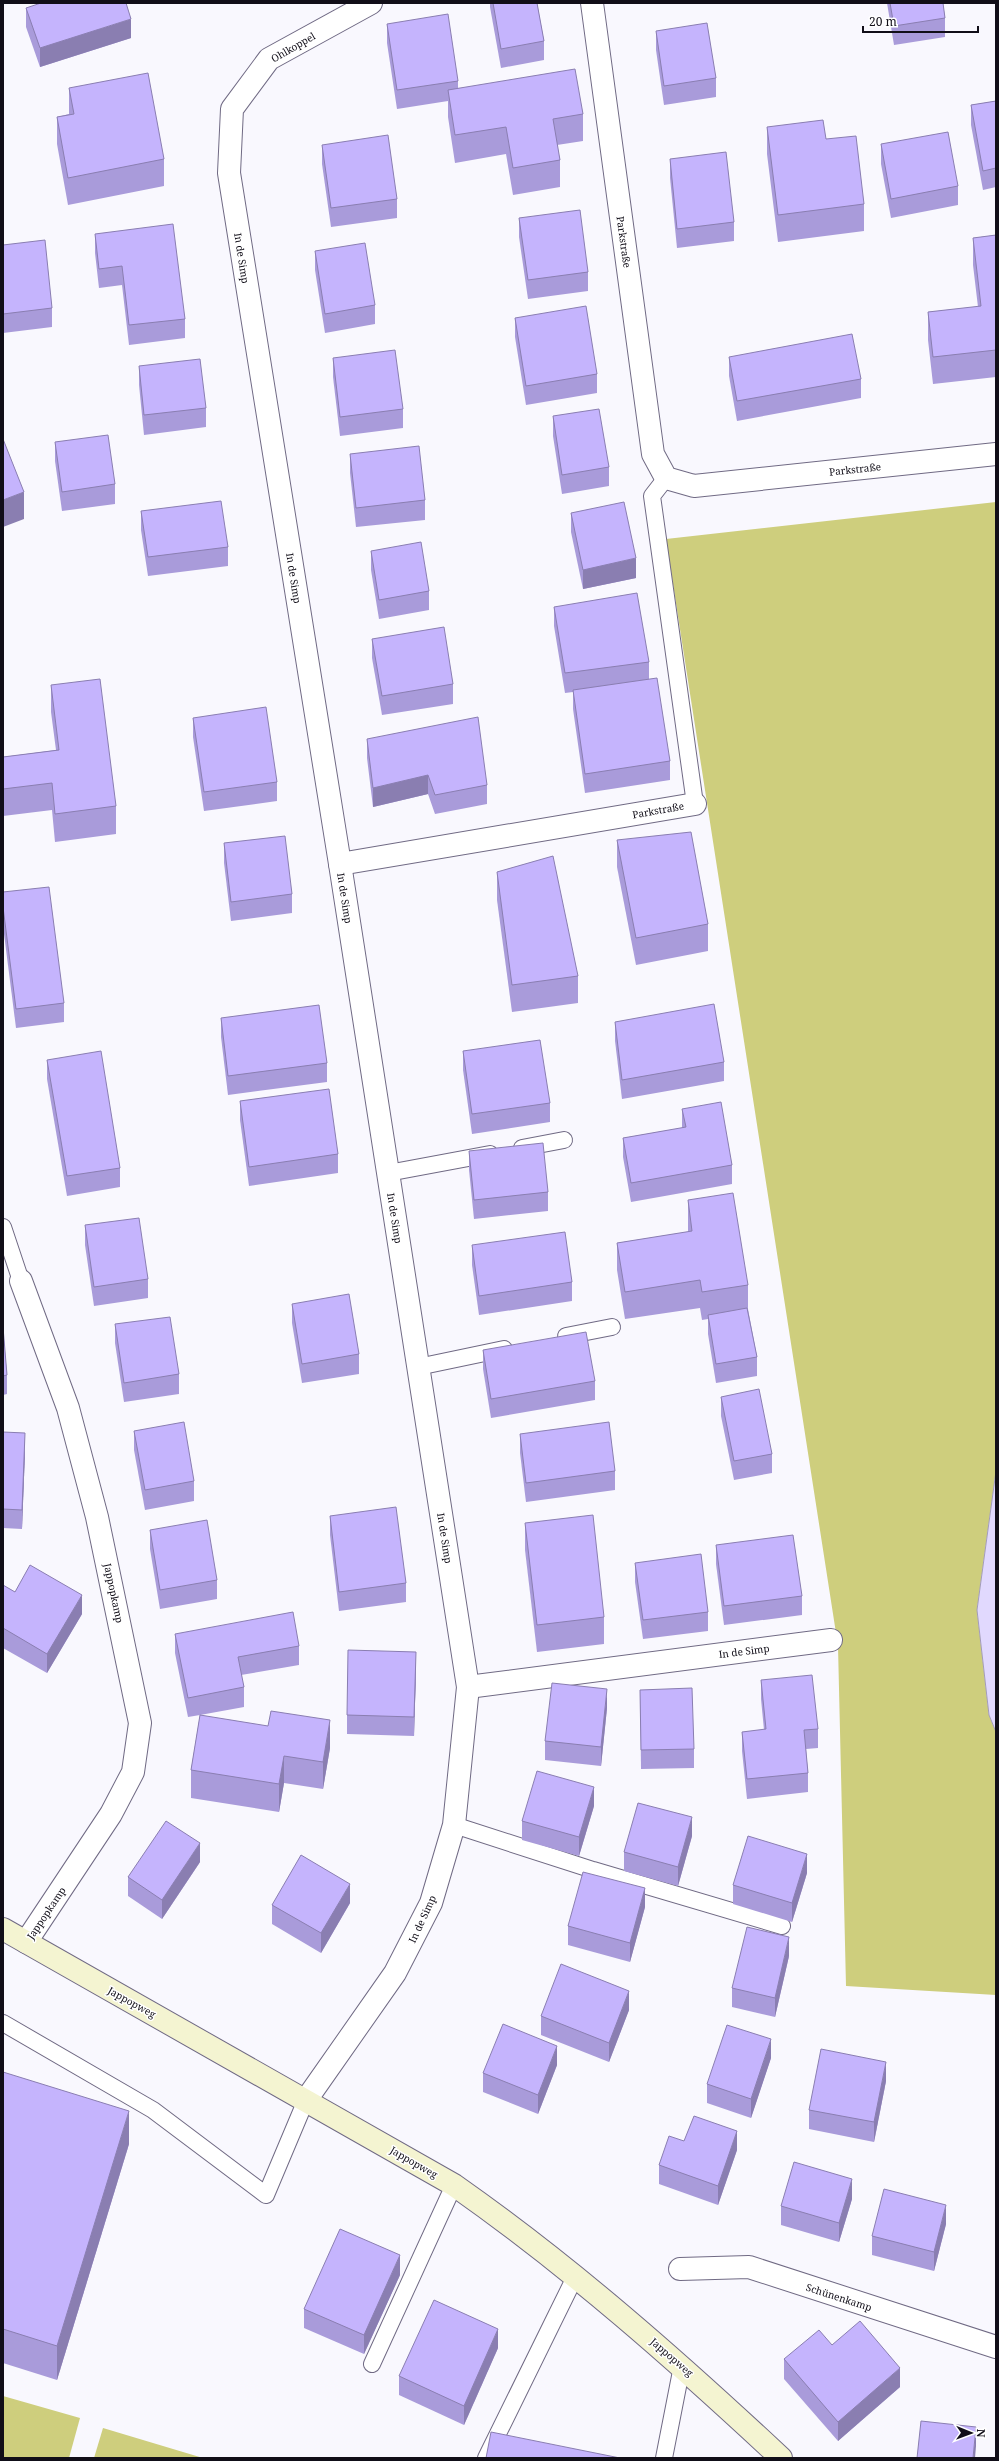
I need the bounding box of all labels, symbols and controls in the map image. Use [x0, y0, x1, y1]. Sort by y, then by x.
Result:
scale bar [863, 8, 978, 34]
text: 20 m [869, 13, 897, 30]
street label: Ohlkoppel [268, 29, 318, 65]
street label: Parkstraße [613, 215, 635, 269]
street label: In de Simp [231, 232, 253, 284]
street label: Parkstraße [828, 459, 882, 479]
street label: In de Simp [283, 552, 305, 604]
street label: Parkstraße [631, 799, 685, 821]
street label: In de Simp [334, 872, 356, 924]
street label: In de Simp [384, 1192, 406, 1244]
street label: In de Simp [434, 1512, 456, 1564]
street label: Jappopkamp [101, 1561, 127, 1624]
street label: In de Simp [718, 1641, 770, 1661]
street label: Jappopkamp [23, 1884, 69, 1943]
street label: In de Simp [405, 1893, 439, 1945]
street label: Jappopweg [105, 1983, 159, 2021]
street label: Jappopweg [387, 2142, 441, 2182]
street label: Schünenkamp [804, 2280, 874, 2314]
street label: Jappopweg [647, 2334, 697, 2380]
north arrow [951, 2413, 991, 2453]
text: N [974, 2429, 989, 2438]

